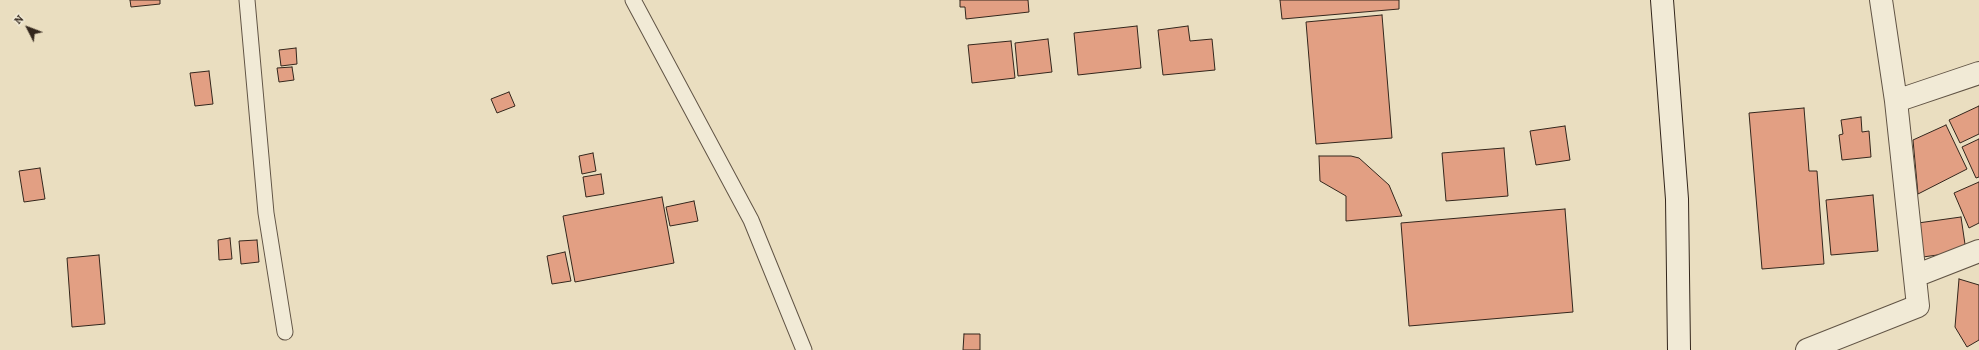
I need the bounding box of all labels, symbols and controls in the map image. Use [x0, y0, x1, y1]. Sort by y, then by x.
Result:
north arrow [8, 8, 48, 48]
text: N [10, 12, 27, 28]

